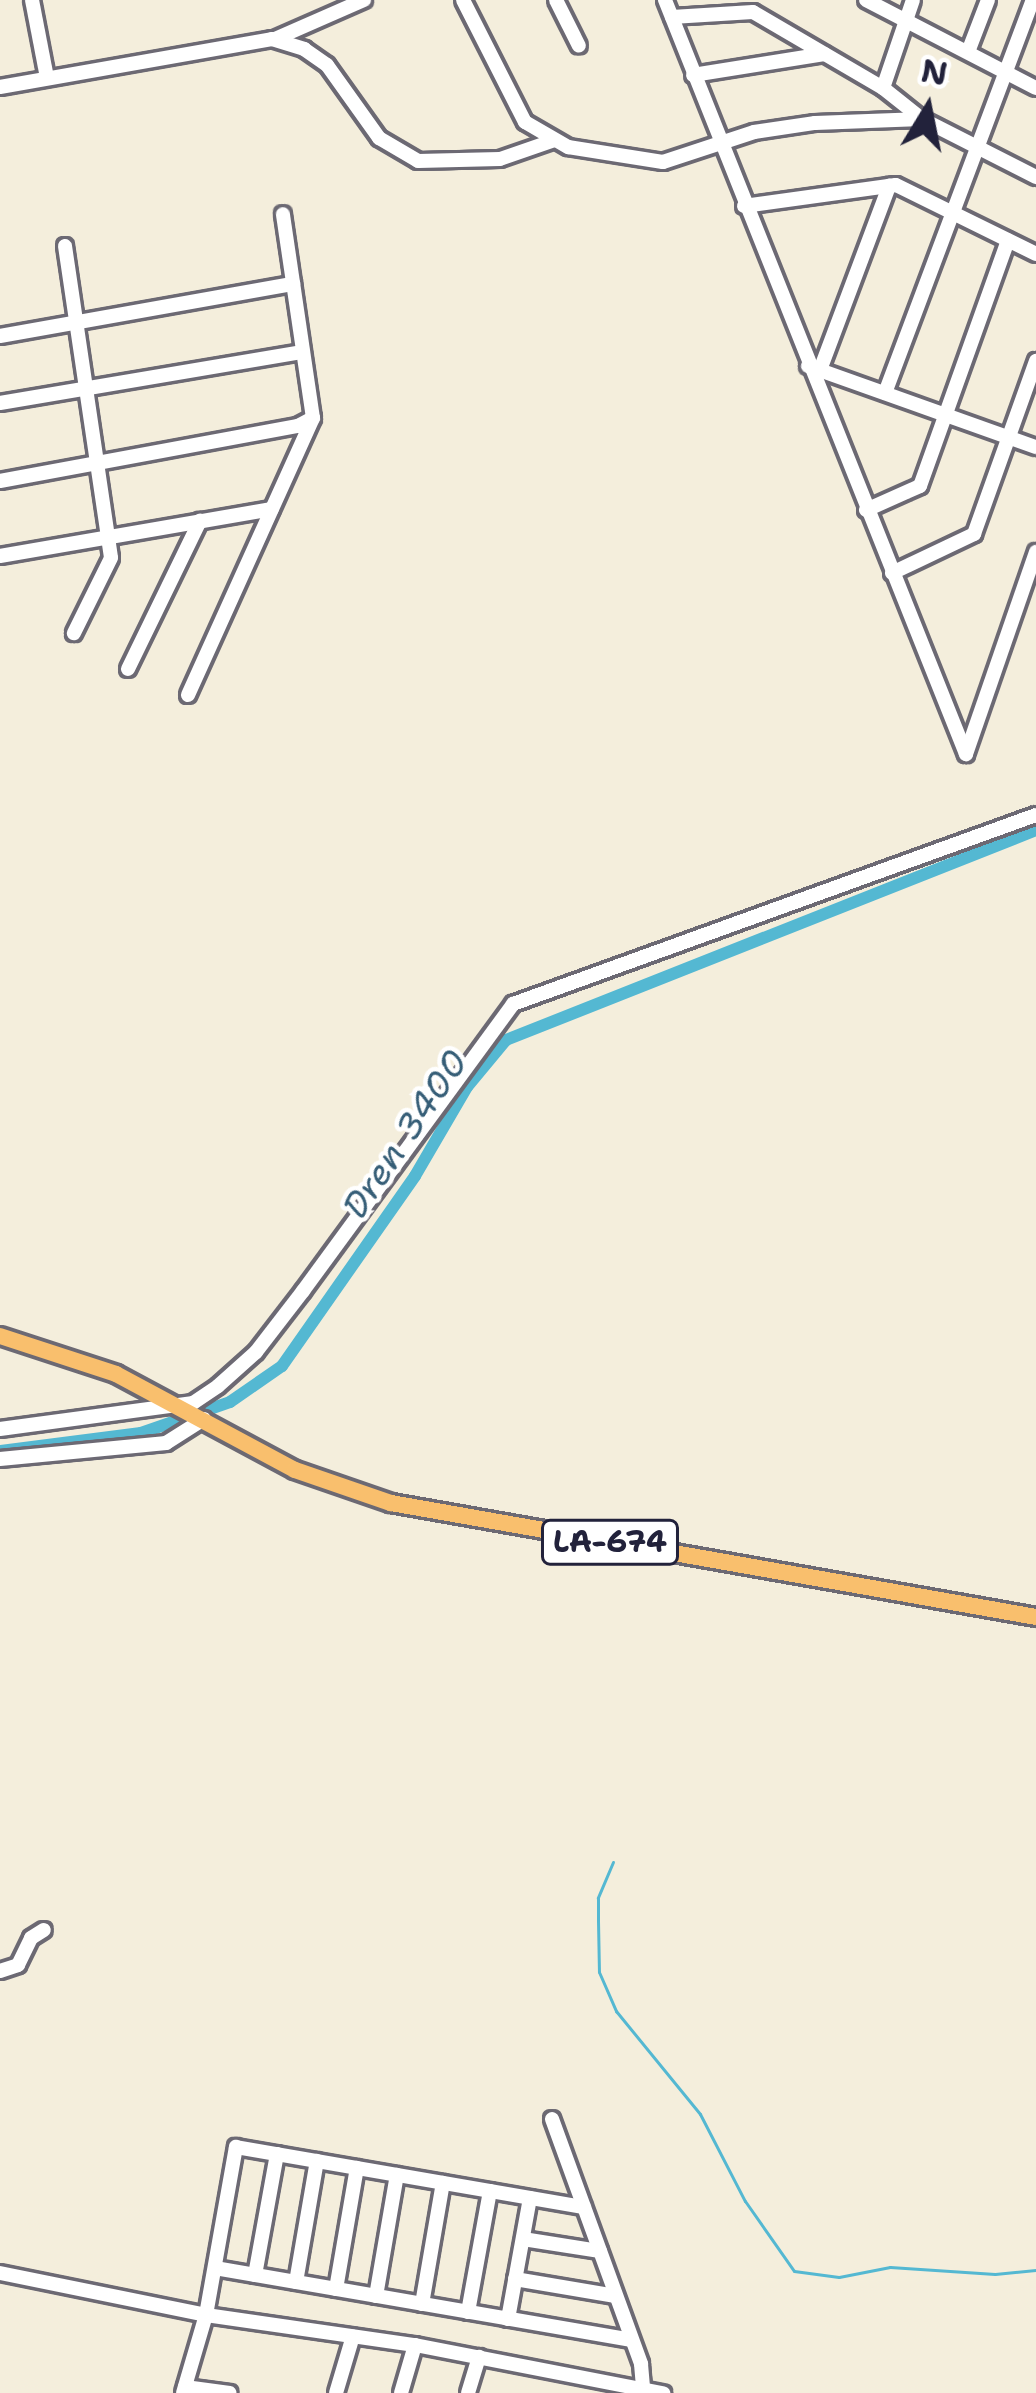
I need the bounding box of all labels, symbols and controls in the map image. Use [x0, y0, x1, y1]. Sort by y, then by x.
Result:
north arrow [868, 48, 988, 168]
text: N [918, 48, 951, 96]
water label: Dren 3400 [333, 1042, 477, 1226]
road number: LA-674 [538, 1518, 682, 1566]

